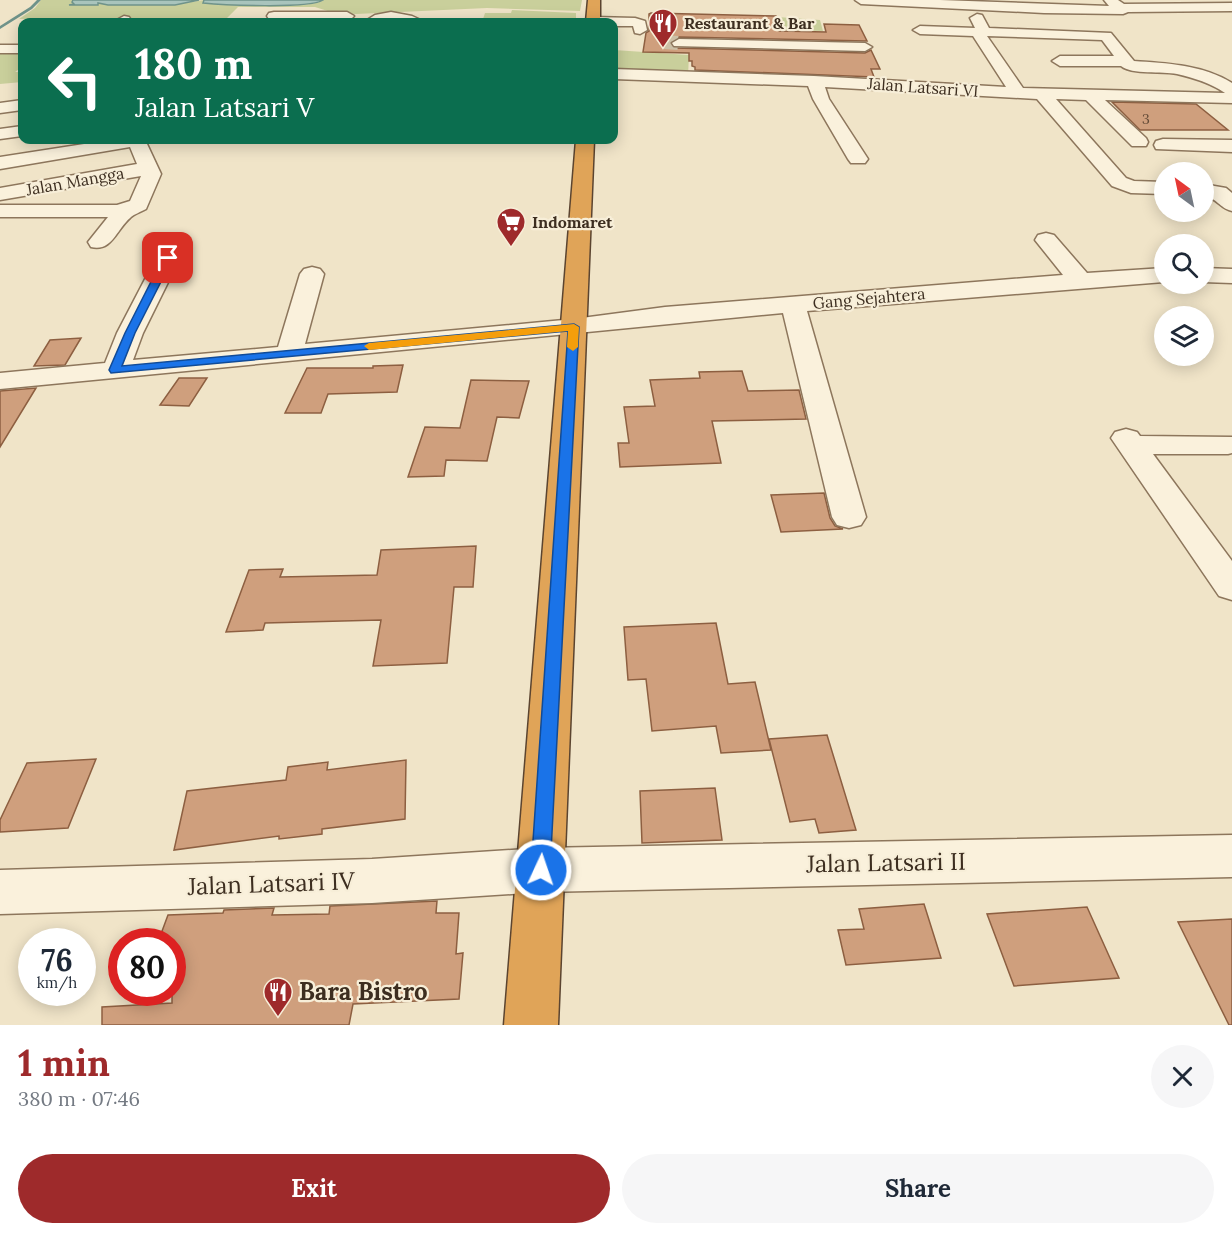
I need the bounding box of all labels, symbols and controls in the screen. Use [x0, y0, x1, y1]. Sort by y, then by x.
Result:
restaurant icon: Restaurant & Bar [647, 7, 679, 49]
place label: Restaurant & Bar [684, 13, 815, 33]
text: 180 m [135, 37, 252, 91]
icon: left [36, 42, 114, 120]
street label: Jalan Latsari VI [866, 73, 979, 101]
text: Jalan Latsari V [135, 90, 314, 124]
house number: 3 [1142, 110, 1150, 128]
north arrow [1154, 162, 1214, 222]
map controls [1154, 162, 1214, 366]
street label: Jalan Mangga [23, 163, 126, 200]
supermarket icon: Indomaret [495, 206, 527, 248]
place label: Indomaret [532, 212, 613, 232]
pin [142, 232, 193, 283]
button: search [1154, 234, 1214, 294]
icon: arrive [151, 241, 184, 274]
street label: Gang Sejahtera [812, 283, 926, 313]
button: layers [1154, 306, 1214, 366]
position arrow [509, 838, 573, 902]
street label: Jalan Latsari II [805, 846, 966, 879]
street label: Jalan Latsari IV [186, 865, 356, 902]
speed limit sign: 80 [108, 928, 186, 1006]
text: 76 [41, 941, 73, 979]
text: km/h [37, 973, 77, 992]
restaurant icon: Bara Bistro [262, 976, 294, 1018]
place label: Bara Bistro [299, 976, 428, 1007]
text: 1 min [18, 1040, 110, 1086]
button: close [1151, 1045, 1214, 1108]
text: 380 m · 07:46 [18, 1086, 140, 1111]
button: Exit [18, 1154, 610, 1223]
button: Share [622, 1154, 1214, 1223]

